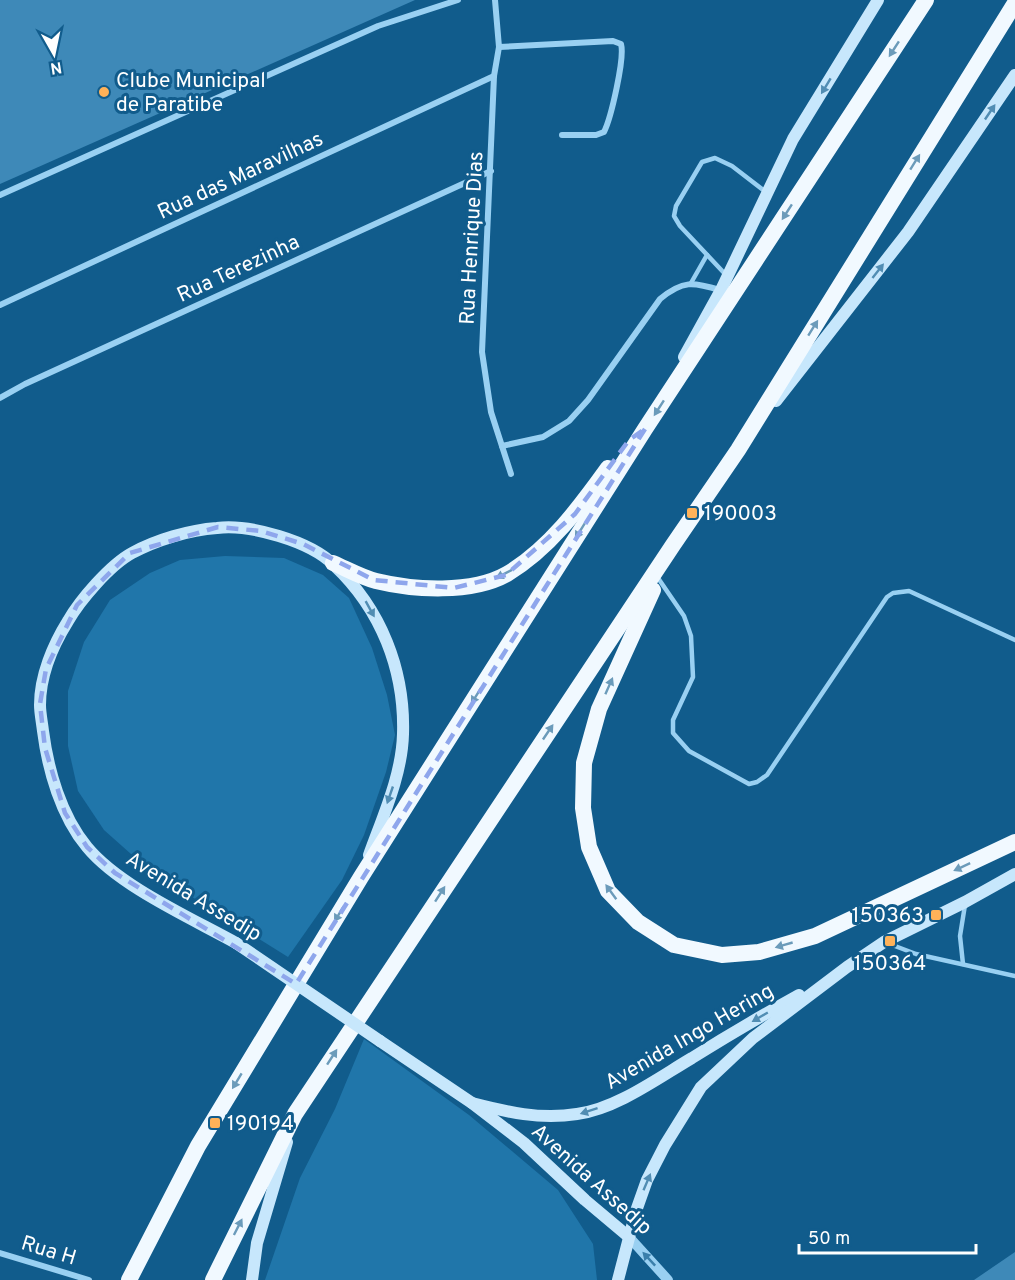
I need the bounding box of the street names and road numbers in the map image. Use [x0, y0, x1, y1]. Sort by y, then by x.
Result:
street label: Rua das Maravilhas [153, 126, 328, 227]
street label: Rua Henrique Dias [454, 151, 491, 326]
street label: Rua Terezinha [173, 229, 304, 310]
street label: Avenida Assedip [120, 846, 266, 948]
street label: Avenida Ingo Hering [601, 978, 779, 1097]
street label: Avenida Assedip [525, 1119, 657, 1242]
street label: Rua H [18, 1230, 79, 1273]

